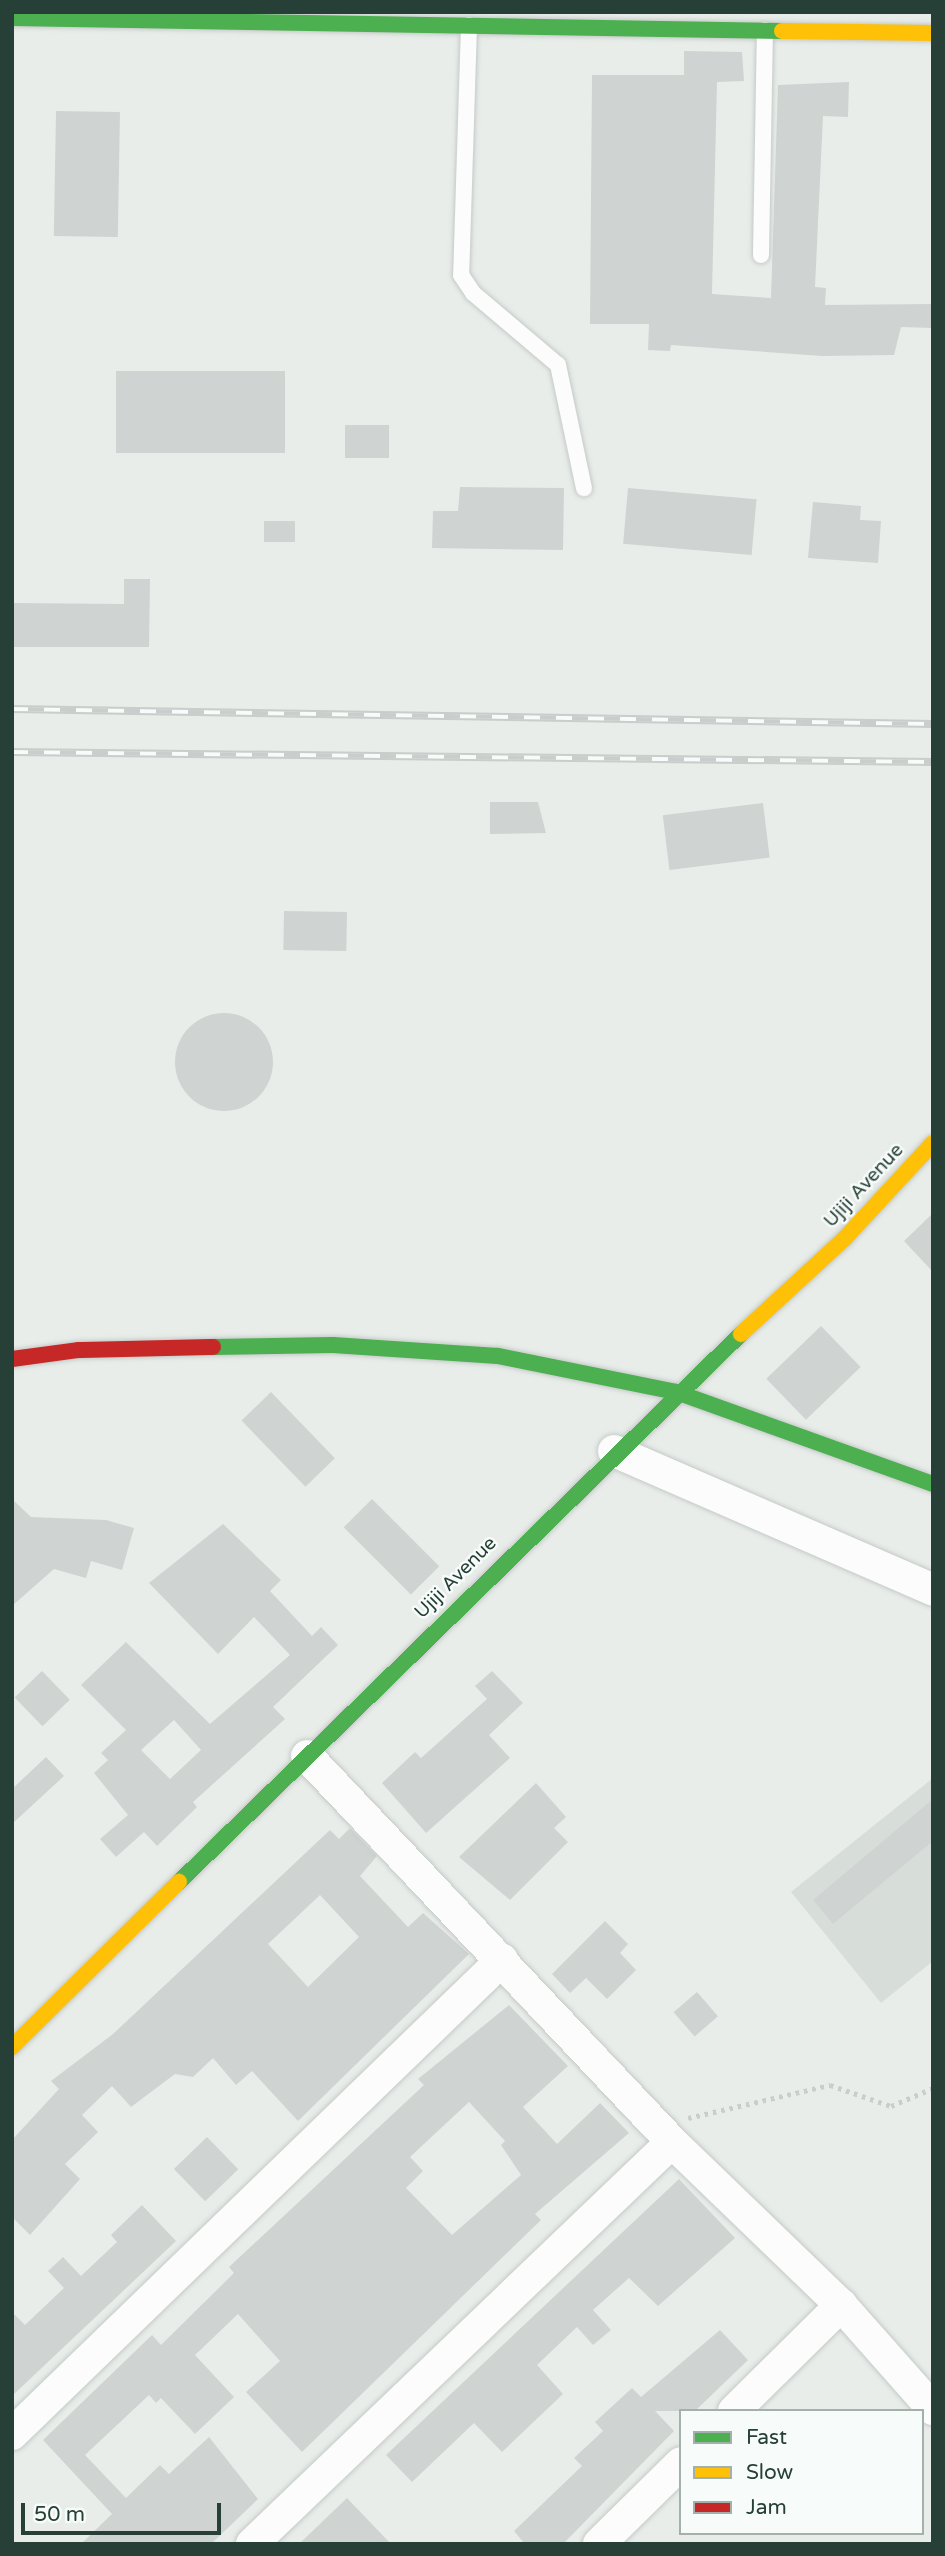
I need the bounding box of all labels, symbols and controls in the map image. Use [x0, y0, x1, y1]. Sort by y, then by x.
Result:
street label: Ujiji Avenue [819, 1139, 909, 1233]
street label: Ujiji Avenue [410, 1532, 502, 1624]
legend [679, 2409, 924, 2535]
text: Fast [746, 2425, 787, 2450]
text: Slow [746, 2460, 793, 2485]
scale bar [24, 2490, 224, 2534]
text: Jam [746, 2495, 787, 2520]
text: 50 m [34, 2502, 85, 2527]

